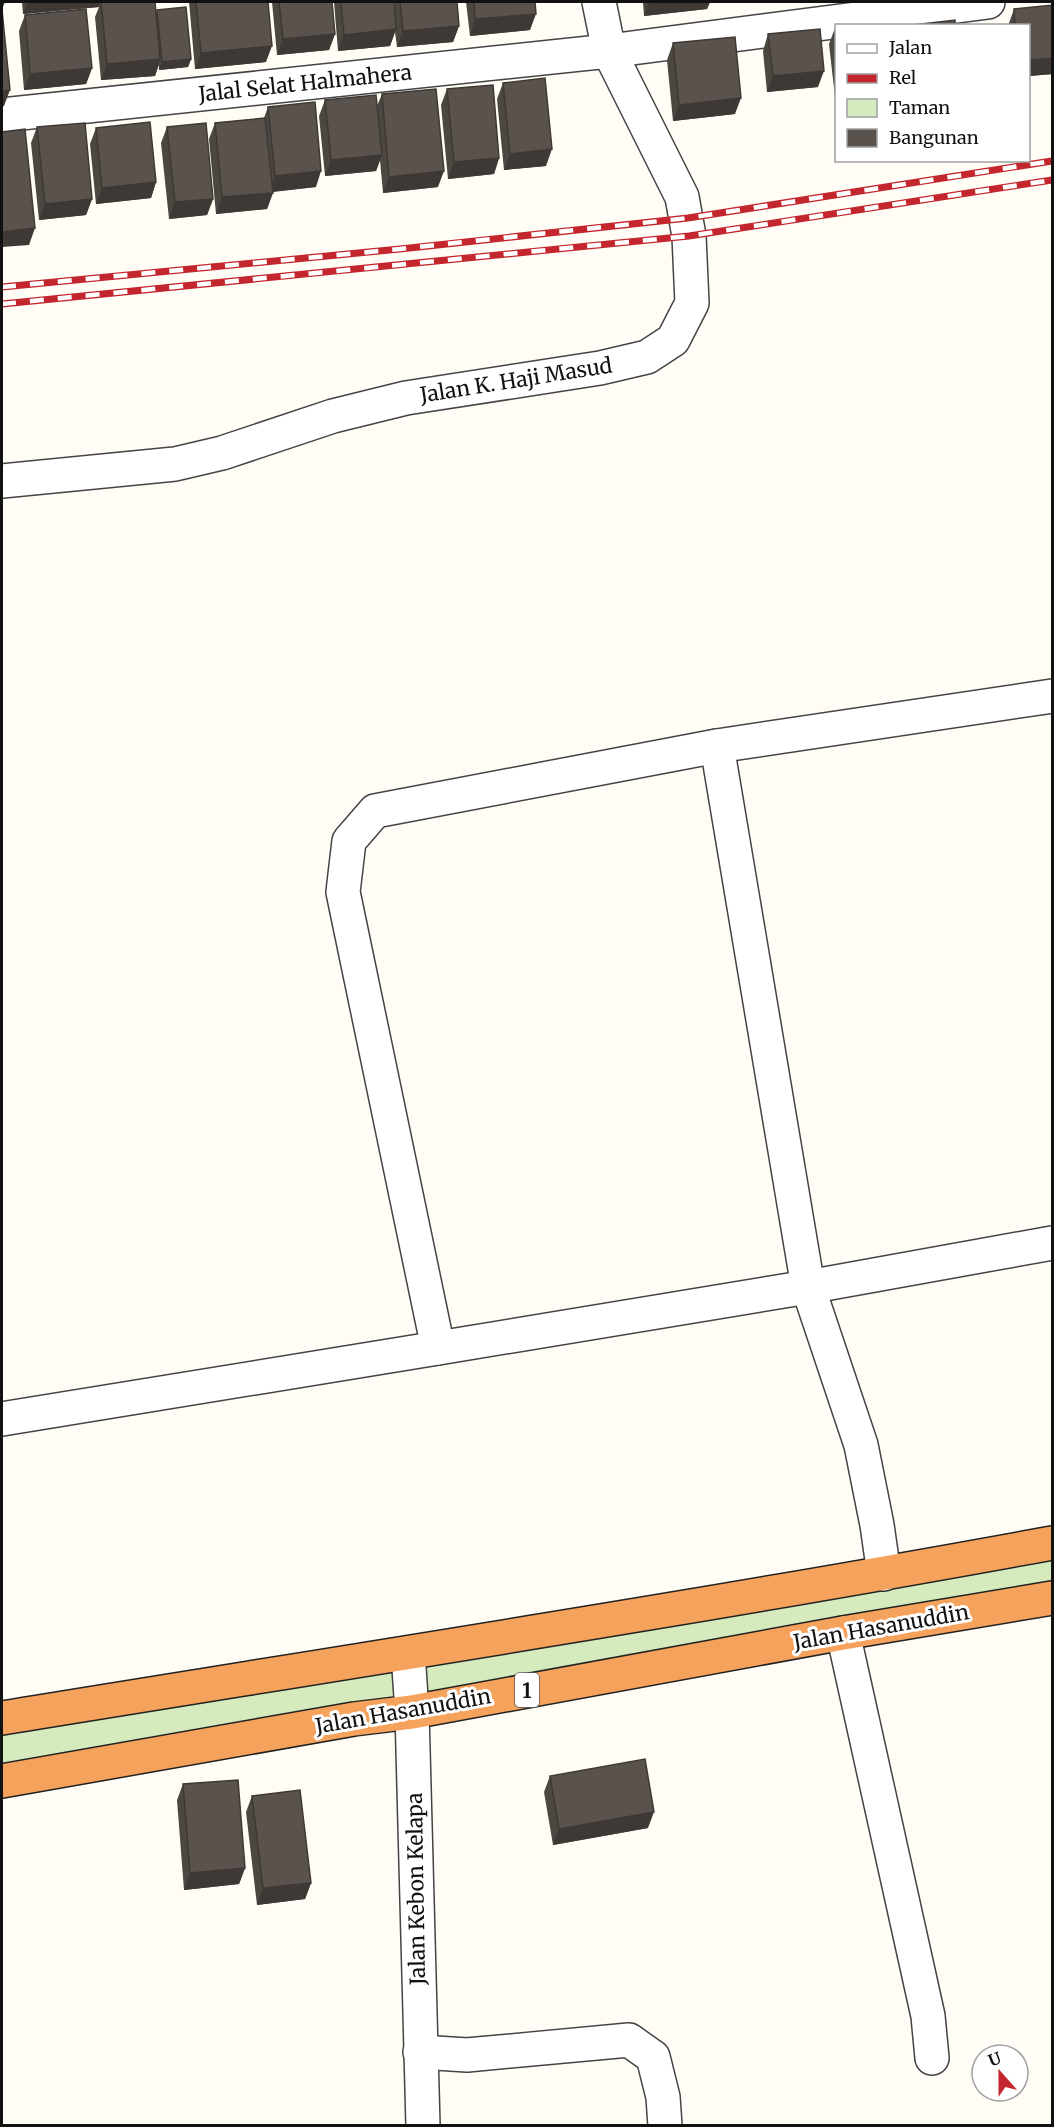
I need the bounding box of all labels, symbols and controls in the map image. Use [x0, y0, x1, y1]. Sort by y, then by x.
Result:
legend [835, 24, 1030, 162]
text: Jalan [888, 36, 932, 59]
street label: Jalal Selat Halmahera [196, 58, 413, 108]
text: Rel [889, 66, 917, 89]
text: Taman [889, 96, 950, 119]
text: Bangunan [889, 126, 979, 149]
street label: Jalan K. Haji Masud [417, 351, 614, 409]
street label: Jalan Hasanuddin [790, 1598, 971, 1656]
road number: 1 [515, 1673, 539, 1707]
street label: Jalan Hasanuddin [312, 1682, 493, 1740]
street label: Jalan Kebon Kelapa [401, 1793, 431, 1986]
north arrow [970, 2043, 1030, 2103]
text: U [985, 2047, 1004, 2070]

